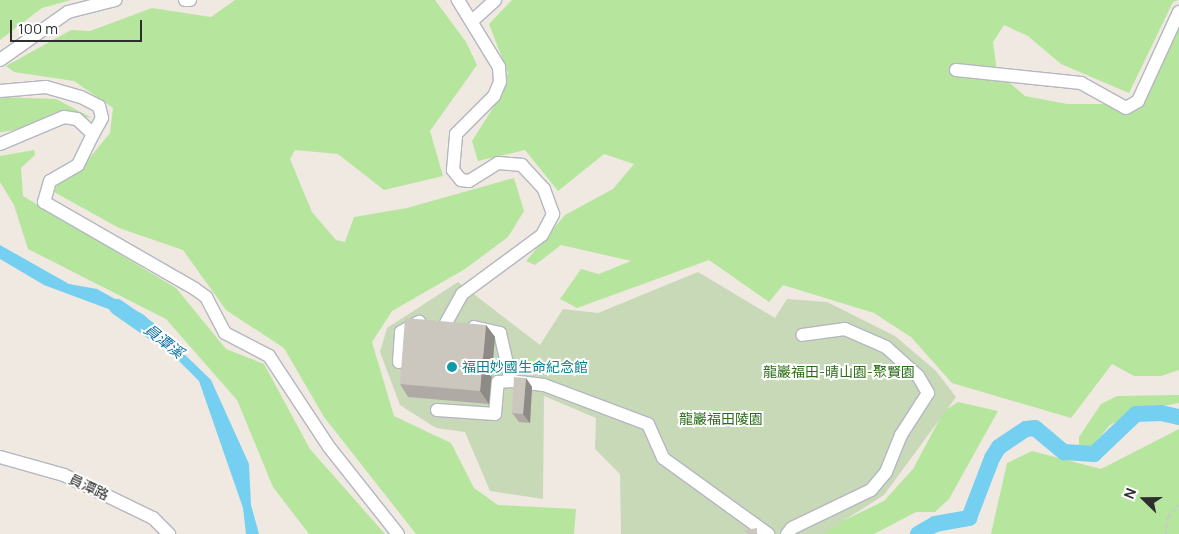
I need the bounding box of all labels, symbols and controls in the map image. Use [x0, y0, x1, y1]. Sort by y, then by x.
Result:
scale bar [12, 10, 145, 42]
text: 100 m [18, 18, 58, 39]
water label: 員潭溪 [141, 320, 187, 362]
place label: 福田妙國生命紀念館 [462, 359, 588, 375]
marker: 福田妙國生命紀念館 [446, 361, 458, 373]
park label: 龍巖福田-晴山園-聚賢園 [763, 364, 915, 380]
park label: 龍巖福田陵園 [679, 411, 763, 427]
street label: 員潭路 [66, 471, 112, 503]
north arrow [1119, 474, 1169, 524]
text: N [1119, 485, 1140, 501]

